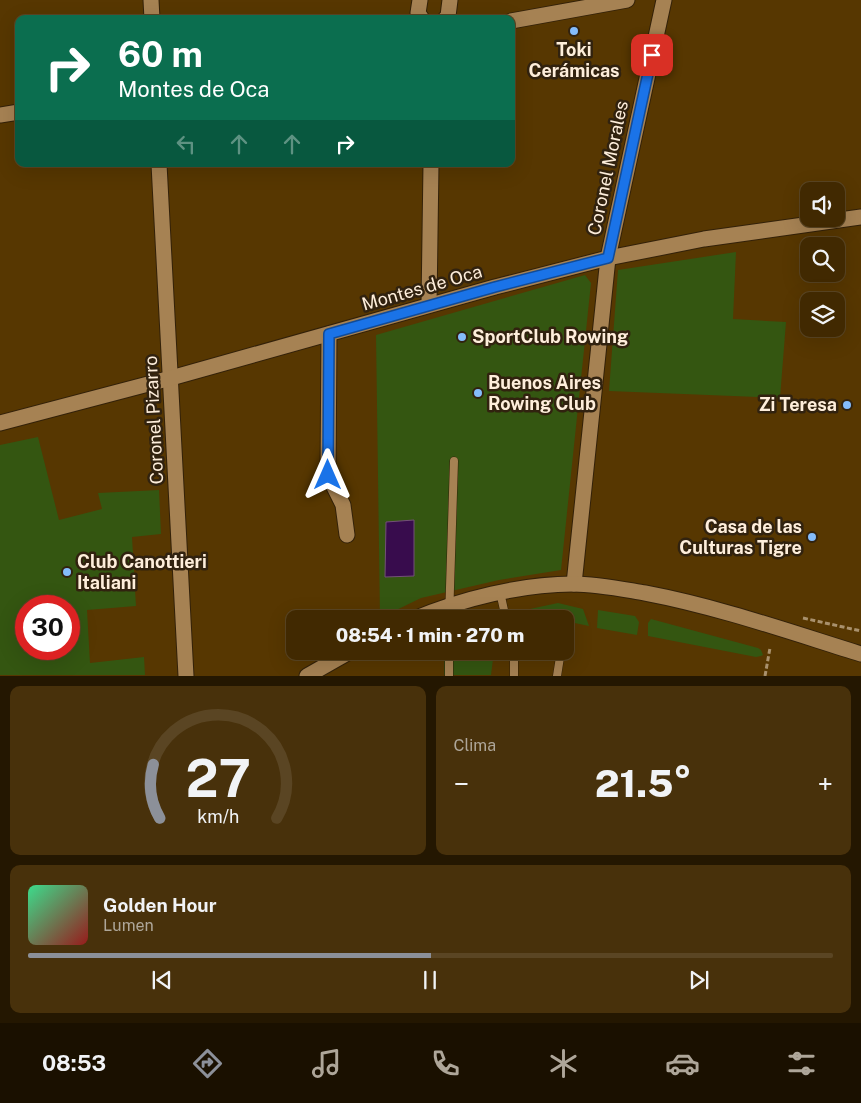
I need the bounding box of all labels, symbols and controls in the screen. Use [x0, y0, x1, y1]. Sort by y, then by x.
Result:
marker: Toki Cerámicas [568, 25, 580, 37]
text: 60 m [118, 34, 203, 75]
pin [631, 34, 673, 76]
icon: right [35, 35, 100, 100]
place label: Toki Cerámicas [528, 39, 620, 81]
icon: arrive [638, 41, 666, 69]
text: Montes de Oca [118, 76, 270, 102]
street label: Coronel Morales [583, 99, 632, 237]
icon: left [172, 130, 200, 158]
icon: ahead [225, 130, 253, 158]
icon: ahead [278, 130, 306, 158]
icon: right [331, 130, 359, 158]
map controls [800, 182, 845, 337]
button: sound [800, 182, 845, 227]
button: search [800, 237, 845, 282]
street label: Montes de Oca [359, 260, 484, 315]
button: layers [800, 292, 845, 337]
place label: SportClub Rowing [472, 326, 628, 347]
marker: SportClub Rowing [456, 331, 468, 343]
street label: Coronel Pizarro [140, 355, 167, 485]
place label: Buenos Aires Rowing Club [488, 372, 601, 414]
marker: Buenos Aires Rowing Club [472, 387, 484, 399]
place label: Zi Teresa [759, 394, 837, 415]
marker: Zi Teresa [841, 399, 853, 411]
position arrow [301, 448, 353, 500]
place label: Casa de las Culturas Tigre [679, 516, 802, 558]
marker: Casa de las Culturas Tigre [806, 531, 818, 543]
place label: Club Canottieri Italiani [77, 551, 207, 593]
marker: Club Canottieri Italiani [61, 566, 73, 578]
speed limit sign: 30 [15, 595, 80, 660]
text: 08:54 · 1 min · 270 m [336, 624, 524, 646]
text: Clima [454, 736, 496, 755]
text: 27 [185, 748, 251, 809]
text: 21.5° [595, 761, 692, 806]
text: − [454, 767, 469, 800]
text: + [817, 767, 833, 800]
text: km/h [197, 806, 239, 827]
text: Golden Hour [103, 894, 217, 916]
text: Lumen [103, 916, 154, 935]
icon: previous [148, 966, 176, 994]
icon: pause [416, 966, 444, 994]
icon: next [685, 966, 713, 994]
icon: directions [190, 1046, 225, 1081]
icon: music [309, 1046, 344, 1081]
icon: phone [428, 1046, 463, 1081]
icon: climate [546, 1046, 581, 1081]
icon: car [665, 1046, 700, 1081]
icon: filters [784, 1046, 819, 1081]
text: 08:53 [42, 1050, 106, 1076]

